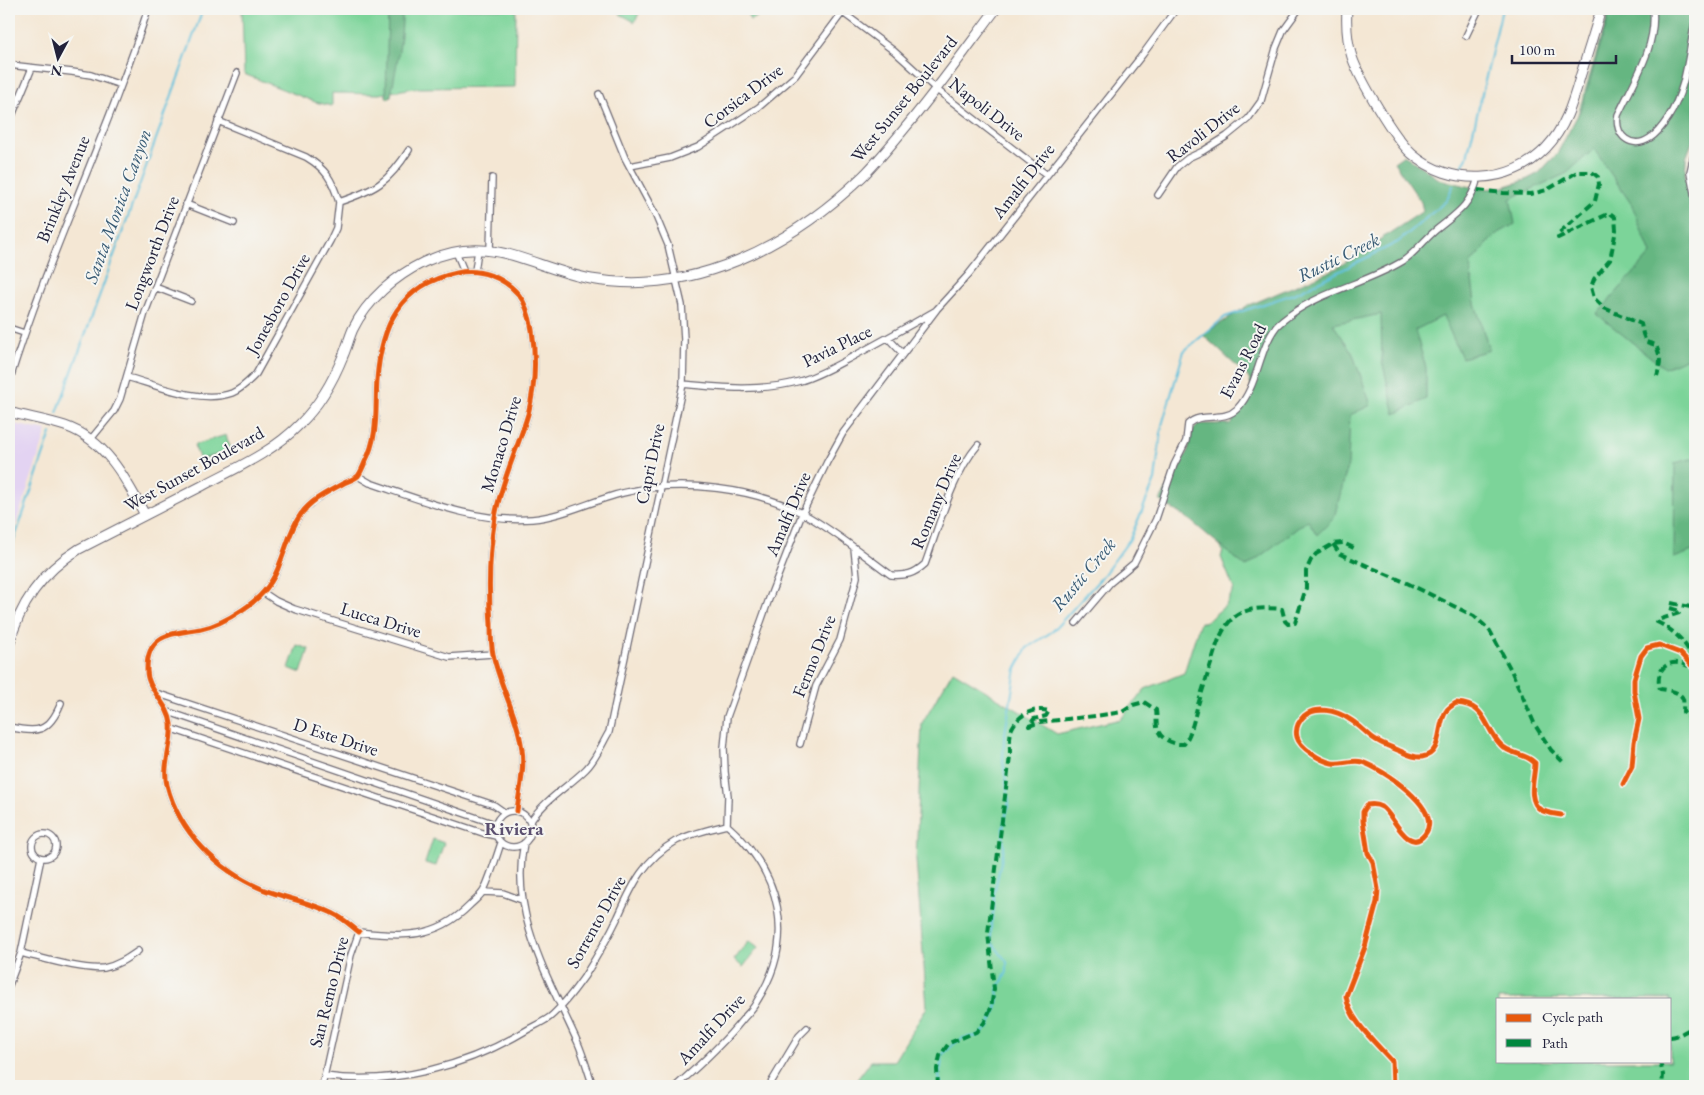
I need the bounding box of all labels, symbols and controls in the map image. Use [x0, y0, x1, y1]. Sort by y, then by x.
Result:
street label: West Sunset Boulevard [845, 30, 962, 167]
north arrow [32, 32, 82, 82]
scale bar [1512, 32, 1615, 64]
text: 100 m [1519, 40, 1556, 59]
street label: Corsica Drive [698, 58, 787, 133]
text: N [49, 61, 63, 81]
street label: Napoli Drive [945, 72, 1030, 145]
street label: Ravoli Drive [1162, 96, 1244, 167]
water label: Santa Monica Canyon [78, 126, 157, 288]
street label: Brinkley Avenue [31, 132, 94, 246]
street label: Amalfi Drive [985, 138, 1059, 224]
street label: Longworth Drive [119, 192, 184, 313]
water label: Rustic Creek [1293, 227, 1384, 288]
street label: Jonesboro Drive [239, 249, 315, 360]
street label: Pavia Place [798, 319, 875, 372]
street label: Evans Road [1214, 319, 1272, 402]
street label: Monaco Drive [475, 393, 526, 495]
street label: West Sunset Boulevard [120, 420, 269, 517]
street label: Capri Drive [630, 422, 669, 506]
street label: Romany Drive [905, 450, 966, 552]
street label: Amalfi Drive [759, 468, 816, 560]
water label: Rustic Creek [1045, 532, 1122, 616]
street label: Lucca Drive [338, 596, 424, 643]
street label: Fermo Drive [787, 611, 840, 700]
street label: D Este Drive [291, 712, 381, 761]
district label: Riviera [485, 816, 544, 841]
street label: Sorrento Drive [561, 871, 630, 972]
street label: San Remo Drive [304, 934, 353, 1050]
street label: Amalfi Drive [671, 988, 750, 1070]
legend [1496, 998, 1672, 1062]
text: Cycle path [1542, 1007, 1604, 1026]
text: Path [1542, 1033, 1568, 1052]

